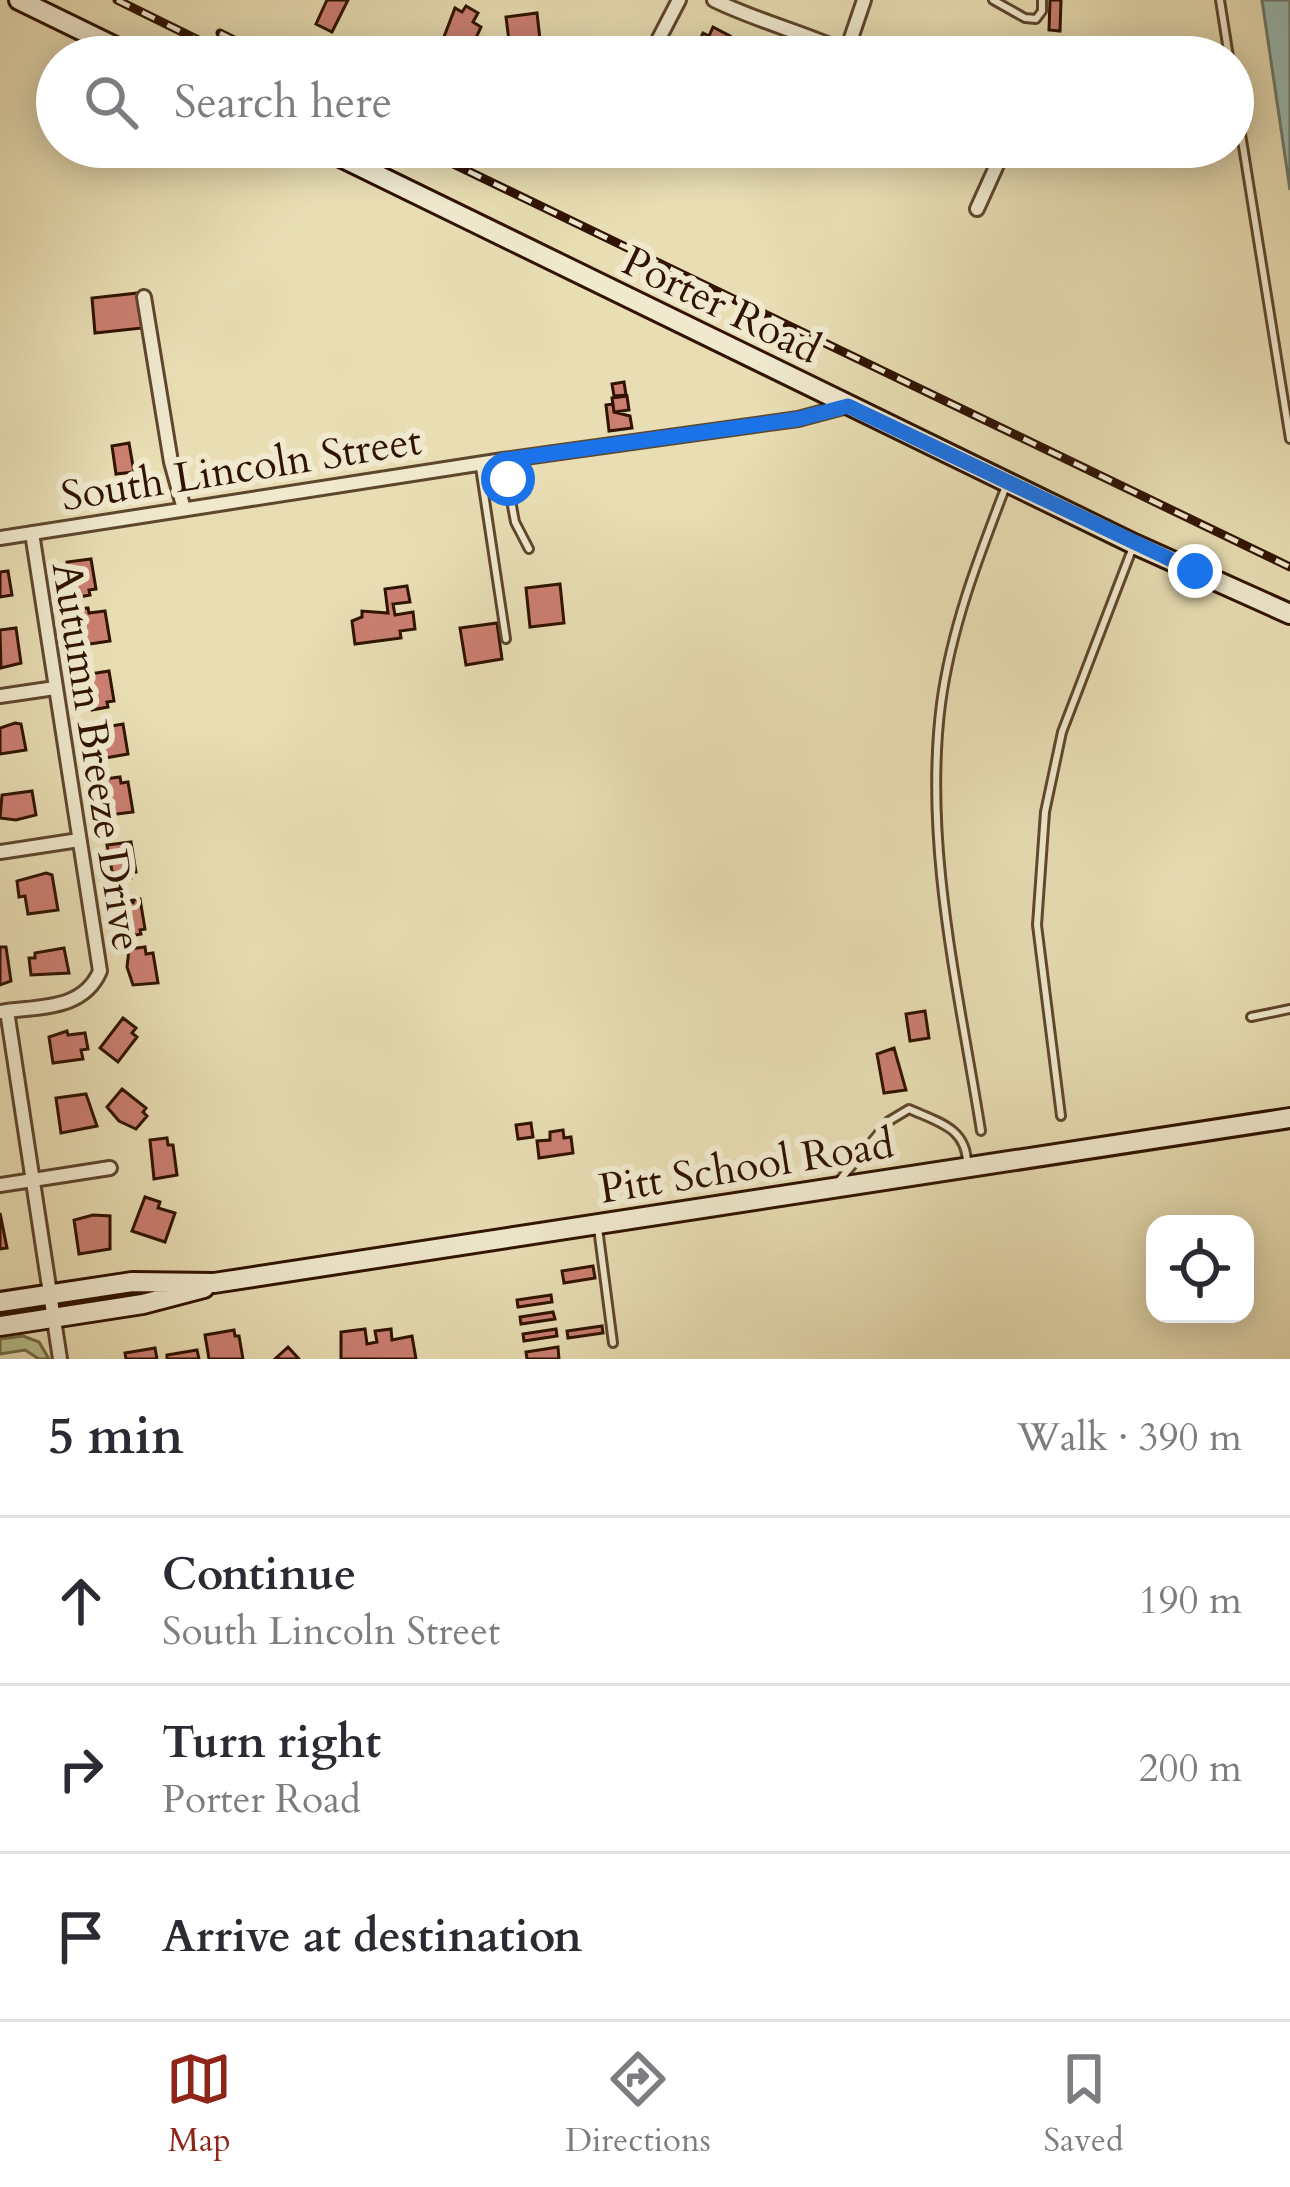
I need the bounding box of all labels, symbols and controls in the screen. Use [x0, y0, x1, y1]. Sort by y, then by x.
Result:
search box [36, 36, 1254, 168]
icon: search [78, 69, 144, 135]
text: Search here [174, 72, 392, 133]
street label: Porter Road [613, 233, 830, 378]
street label: South Lincoln Street [57, 412, 426, 525]
route start [481, 452, 535, 506]
route end [1168, 544, 1222, 598]
street label: Autumn Breeze Drive [38, 558, 155, 955]
street label: Pitt School Road [595, 1115, 898, 1218]
map controls [1146, 1215, 1254, 1323]
button: locate [1146, 1215, 1254, 1323]
text: 5 min [48, 1402, 184, 1472]
text: Walk · 390 m [1017, 1411, 1242, 1464]
text: Continue [162, 1544, 356, 1605]
icon: ahead [48, 1568, 114, 1634]
text: 190 m [1139, 1574, 1242, 1627]
text: South Lincoln Street [162, 1605, 500, 1658]
text: Turn right [162, 1712, 381, 1773]
icon: right [48, 1736, 114, 1802]
text: 200 m [1139, 1742, 1242, 1795]
text: Porter Road [162, 1773, 361, 1826]
icon: arrive [48, 1904, 114, 1970]
text: Arrive at destination [162, 1906, 582, 1967]
tab: Map [166, 2046, 232, 2163]
tab: Directions [565, 2046, 711, 2163]
tab: Saved [1044, 2046, 1124, 2163]

